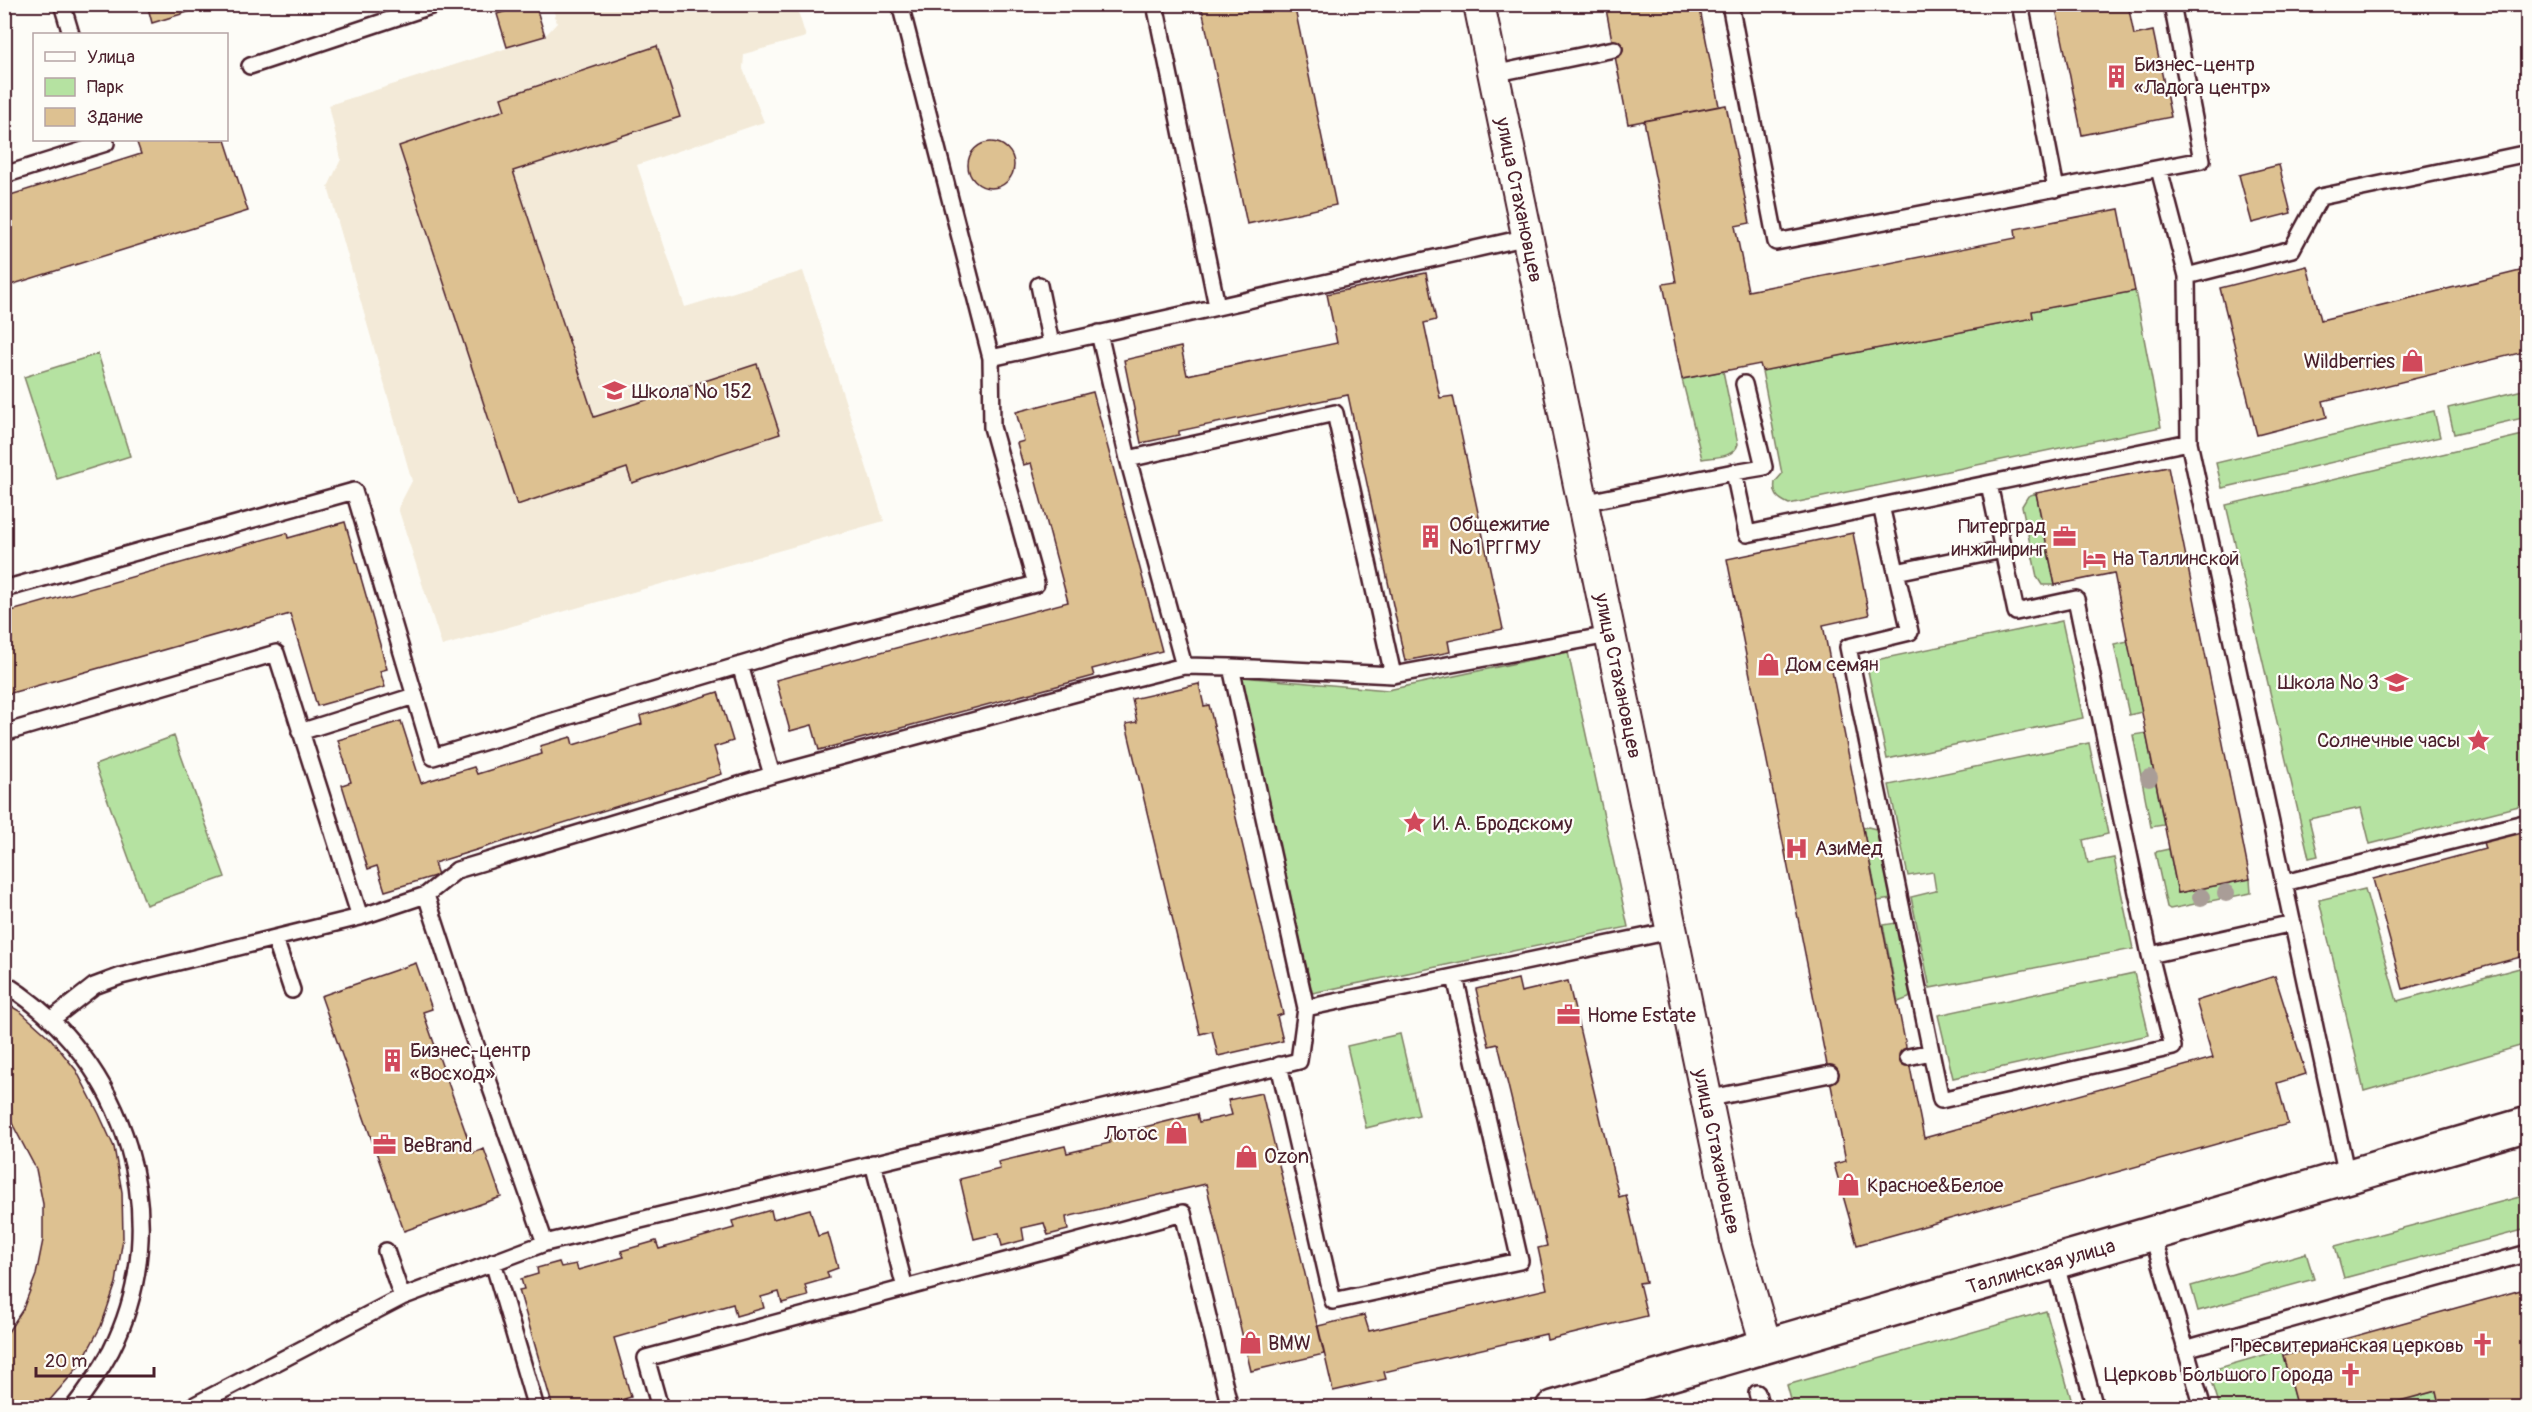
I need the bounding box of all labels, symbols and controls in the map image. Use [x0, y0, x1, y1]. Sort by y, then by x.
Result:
legend [33, 33, 228, 141]
text: Улица [87, 46, 135, 69]
place label: Бизнес-центр «Ладога центр» [2134, 52, 2270, 100]
building icon: Бизнес-центр «Ладога центр» [2103, 63, 2129, 89]
text: Парк [87, 76, 124, 99]
text: Здание [87, 106, 143, 129]
street label: улица Стахановцев [1490, 114, 1549, 285]
shop icon: Wildberries [2400, 348, 2426, 374]
place label: Wildberries [2303, 349, 2395, 374]
school or university icon: Школа № 152 [601, 378, 627, 404]
place label: Школа № 152 [632, 379, 752, 404]
place label: Общежитие №1 РГГМУ [1449, 512, 1550, 560]
place label: Питерград инжиниринг [1951, 514, 2046, 562]
building icon: Общежитие №1 РГГМУ [1418, 523, 1444, 549]
office icon: Питерград инжиниринг [2051, 524, 2077, 550]
hotel icon: На Таллинской [2081, 545, 2107, 571]
place label: На Таллинской [2112, 546, 2239, 571]
street label: улица Стахановцев [1589, 590, 1647, 761]
shop icon: Дом семян [1755, 651, 1781, 677]
place label: Дом семян [1785, 652, 1879, 677]
school or university icon: Школа № 3 [2384, 669, 2410, 695]
place label: Школа № 3 [2278, 670, 2379, 695]
place icon: Солнечные часы [2465, 727, 2491, 753]
place label: Солнечные часы [2317, 728, 2460, 753]
place icon: И. А. Бродскому [1402, 810, 1428, 836]
place label: И. А. Бродскому [1433, 811, 1573, 836]
hospital icon: АзиМед [1784, 835, 1810, 861]
place label: АзиМед [1815, 836, 1883, 861]
office icon: Home Estate [1556, 1002, 1582, 1028]
place label: Home Estate [1587, 1003, 1696, 1028]
place label: Бизнес-центр «Восход» [410, 1038, 531, 1086]
building icon: Бизнес-центр «Восход» [379, 1048, 405, 1074]
street label: улица Стахановцев [1688, 1066, 1746, 1236]
shop icon: Лотос [1163, 1120, 1189, 1146]
place label: Лотос [1103, 1121, 1158, 1146]
office icon: BeBrand [372, 1132, 398, 1158]
place label: BeBrand [403, 1133, 472, 1158]
shop icon: Ozon [1233, 1143, 1259, 1169]
place label: Ozon [1264, 1144, 1309, 1169]
shop icon: Красное&Белое [1836, 1172, 1862, 1198]
place label: Красное&Белое [1867, 1173, 2004, 1198]
street label: Таллинская улица [1964, 1233, 2118, 1300]
shop icon: BMW [1237, 1330, 1263, 1356]
place label: BMW [1268, 1331, 1311, 1356]
church icon: Пресвитерианская церковь [2469, 1332, 2495, 1358]
place label: Пресвитерианская церковь [2231, 1333, 2464, 1358]
scale bar [36, 1340, 154, 1378]
text: 20 m [45, 1350, 87, 1373]
church icon: Церковь Большого Города [2338, 1361, 2364, 1387]
place label: Церковь Большого Города [2104, 1362, 2333, 1387]

